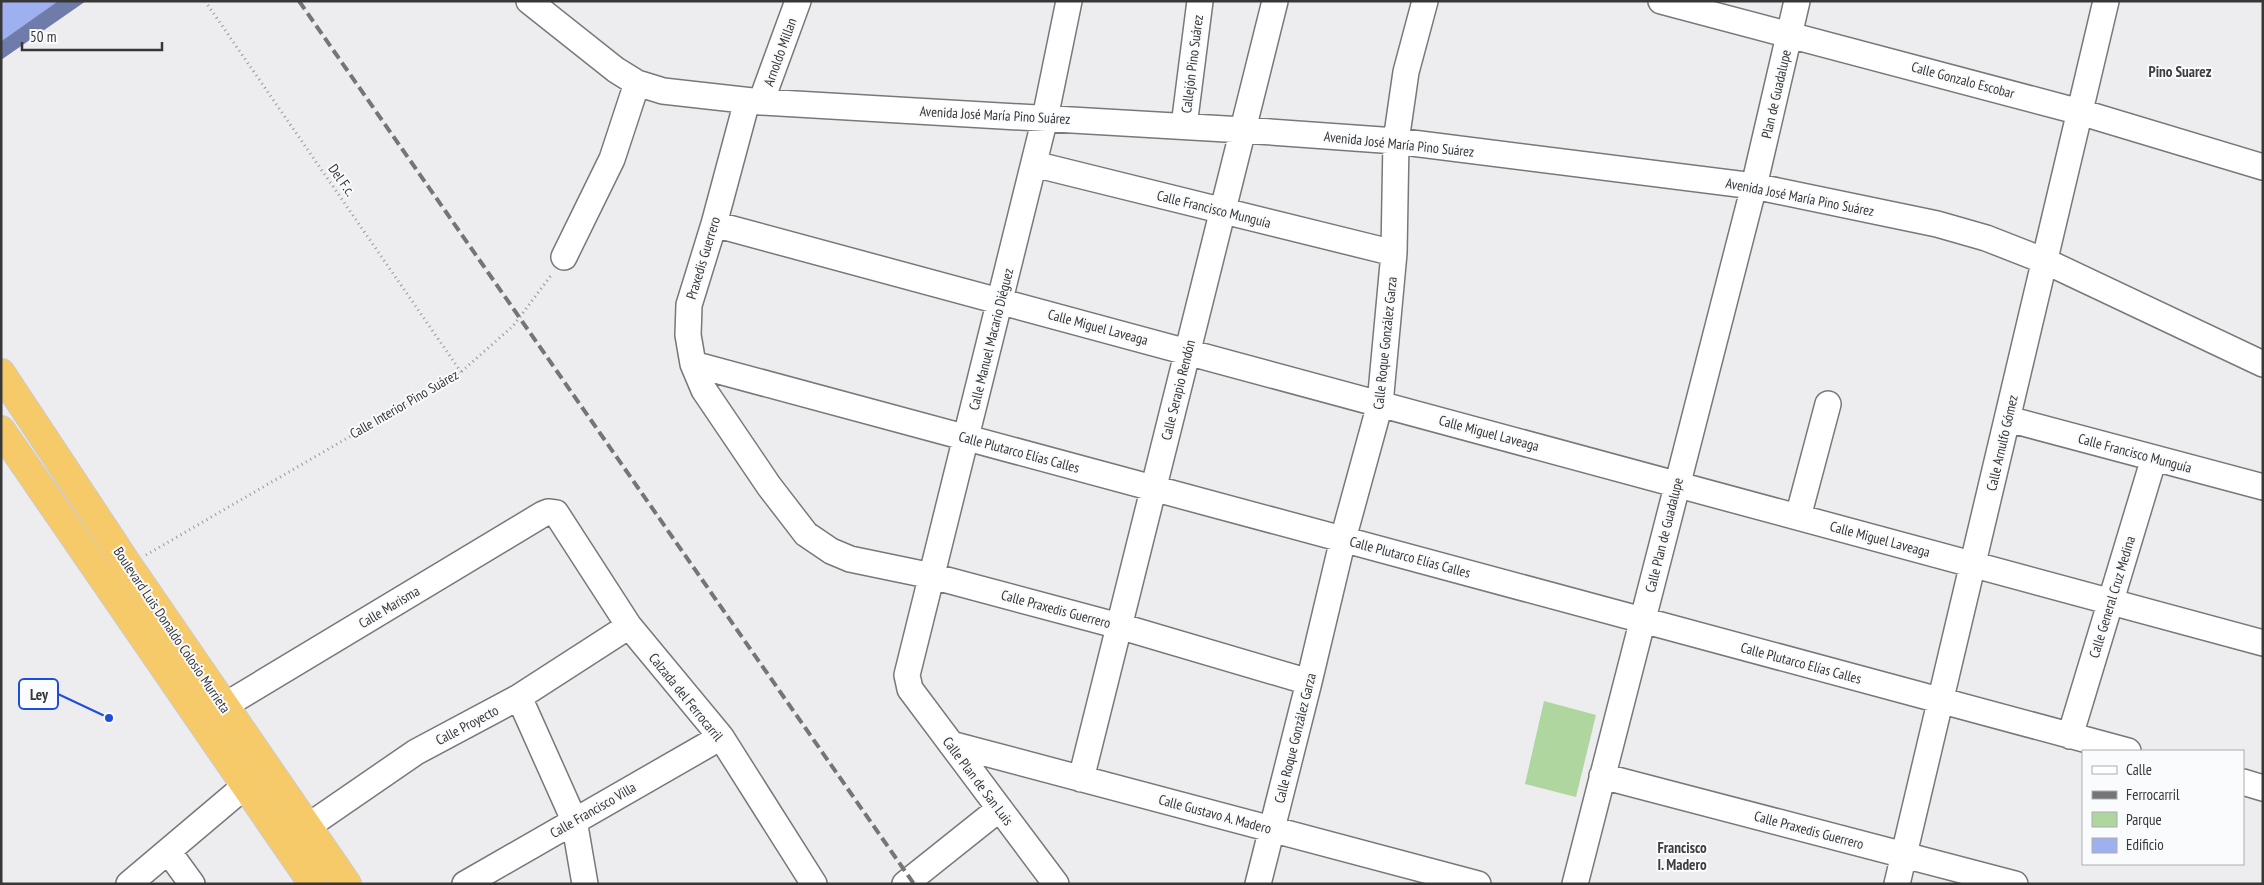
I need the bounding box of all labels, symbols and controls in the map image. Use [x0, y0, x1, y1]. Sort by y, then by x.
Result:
street label: Callejón Pino Suárez [1177, 14, 1207, 114]
street label: Arnoldo Millan [759, 15, 801, 89]
scale bar [22, 20, 162, 52]
text: 50 m [30, 27, 56, 46]
street label: Plan de Guadalupe [1757, 48, 1795, 140]
street label: Calle Gonzalo Escobar [1909, 58, 2017, 102]
district label: Pino Suarez [2148, 62, 2212, 81]
street label: Avenida José María Pino Suárez [919, 102, 1071, 128]
street label: Avenida José María Pino Suárez [1323, 127, 1475, 161]
street label: Del F.c. [325, 160, 359, 200]
street label: Avenida José María Pino Suárez [1724, 174, 1876, 220]
street label: Calle Francisco Munguía [1155, 186, 1273, 232]
street label: Praxedis Guerrero [682, 214, 724, 302]
street label: Calle Manuel Macario Diéguez [965, 266, 1017, 412]
street label: Calle Roque González Garza [1369, 276, 1401, 410]
street label: Calle Miguel Laveaga [1046, 305, 1150, 349]
street label: Calle Serapio Rendón [1157, 338, 1199, 442]
street label: Calle Interior Pino Suárez [346, 366, 462, 442]
street label: Calle Arnulfo Gómez [1982, 393, 2022, 493]
street label: Calle Miguel Laveaga [1437, 411, 1541, 455]
street label: Calle Plutarco Elías Calles [957, 427, 1082, 477]
street label: Calle Francisco Munguía [2076, 429, 2194, 477]
street label: Calle Plan de Guadalupe [1641, 476, 1687, 594]
street label: Calle Miguel Laveaga [1828, 517, 1932, 561]
street label: Calle Plutarco Elías Calles [1348, 532, 1473, 582]
street label: Calle General Cruz Medina [2085, 534, 2139, 660]
street label: Boulevard Luis Donaldo Colosio Murrieta [110, 544, 234, 716]
street label: Calle Marisma [355, 582, 423, 632]
street label: Calle Praxedis Guerrero [999, 586, 1113, 632]
street label: Calle Plutarco Elías Calles [1739, 638, 1864, 688]
street label: Calzada del Ferrocarril [645, 649, 728, 745]
street label: Calle Roque González Garza [1270, 671, 1320, 805]
callout: Ley [19, 679, 58, 709]
text: Ley [30, 685, 49, 704]
street label: Calle Proyecto [433, 701, 501, 749]
street label: Calle Plan de San Luis [939, 733, 1017, 829]
legend [2082, 750, 2244, 865]
text: Calle [2126, 760, 2152, 779]
street label: Calle Francisco Villa [547, 778, 639, 842]
text: Ferrocarril [2126, 785, 2180, 804]
street label: Calle Gustavo A. Madero [1157, 790, 1273, 838]
street label: Calle Praxedis Guerrero [1752, 807, 1866, 853]
text: Parque [2126, 810, 2162, 829]
text: Edificio [2126, 835, 2164, 854]
district label: Francisco I. Madero [1657, 838, 1707, 874]

